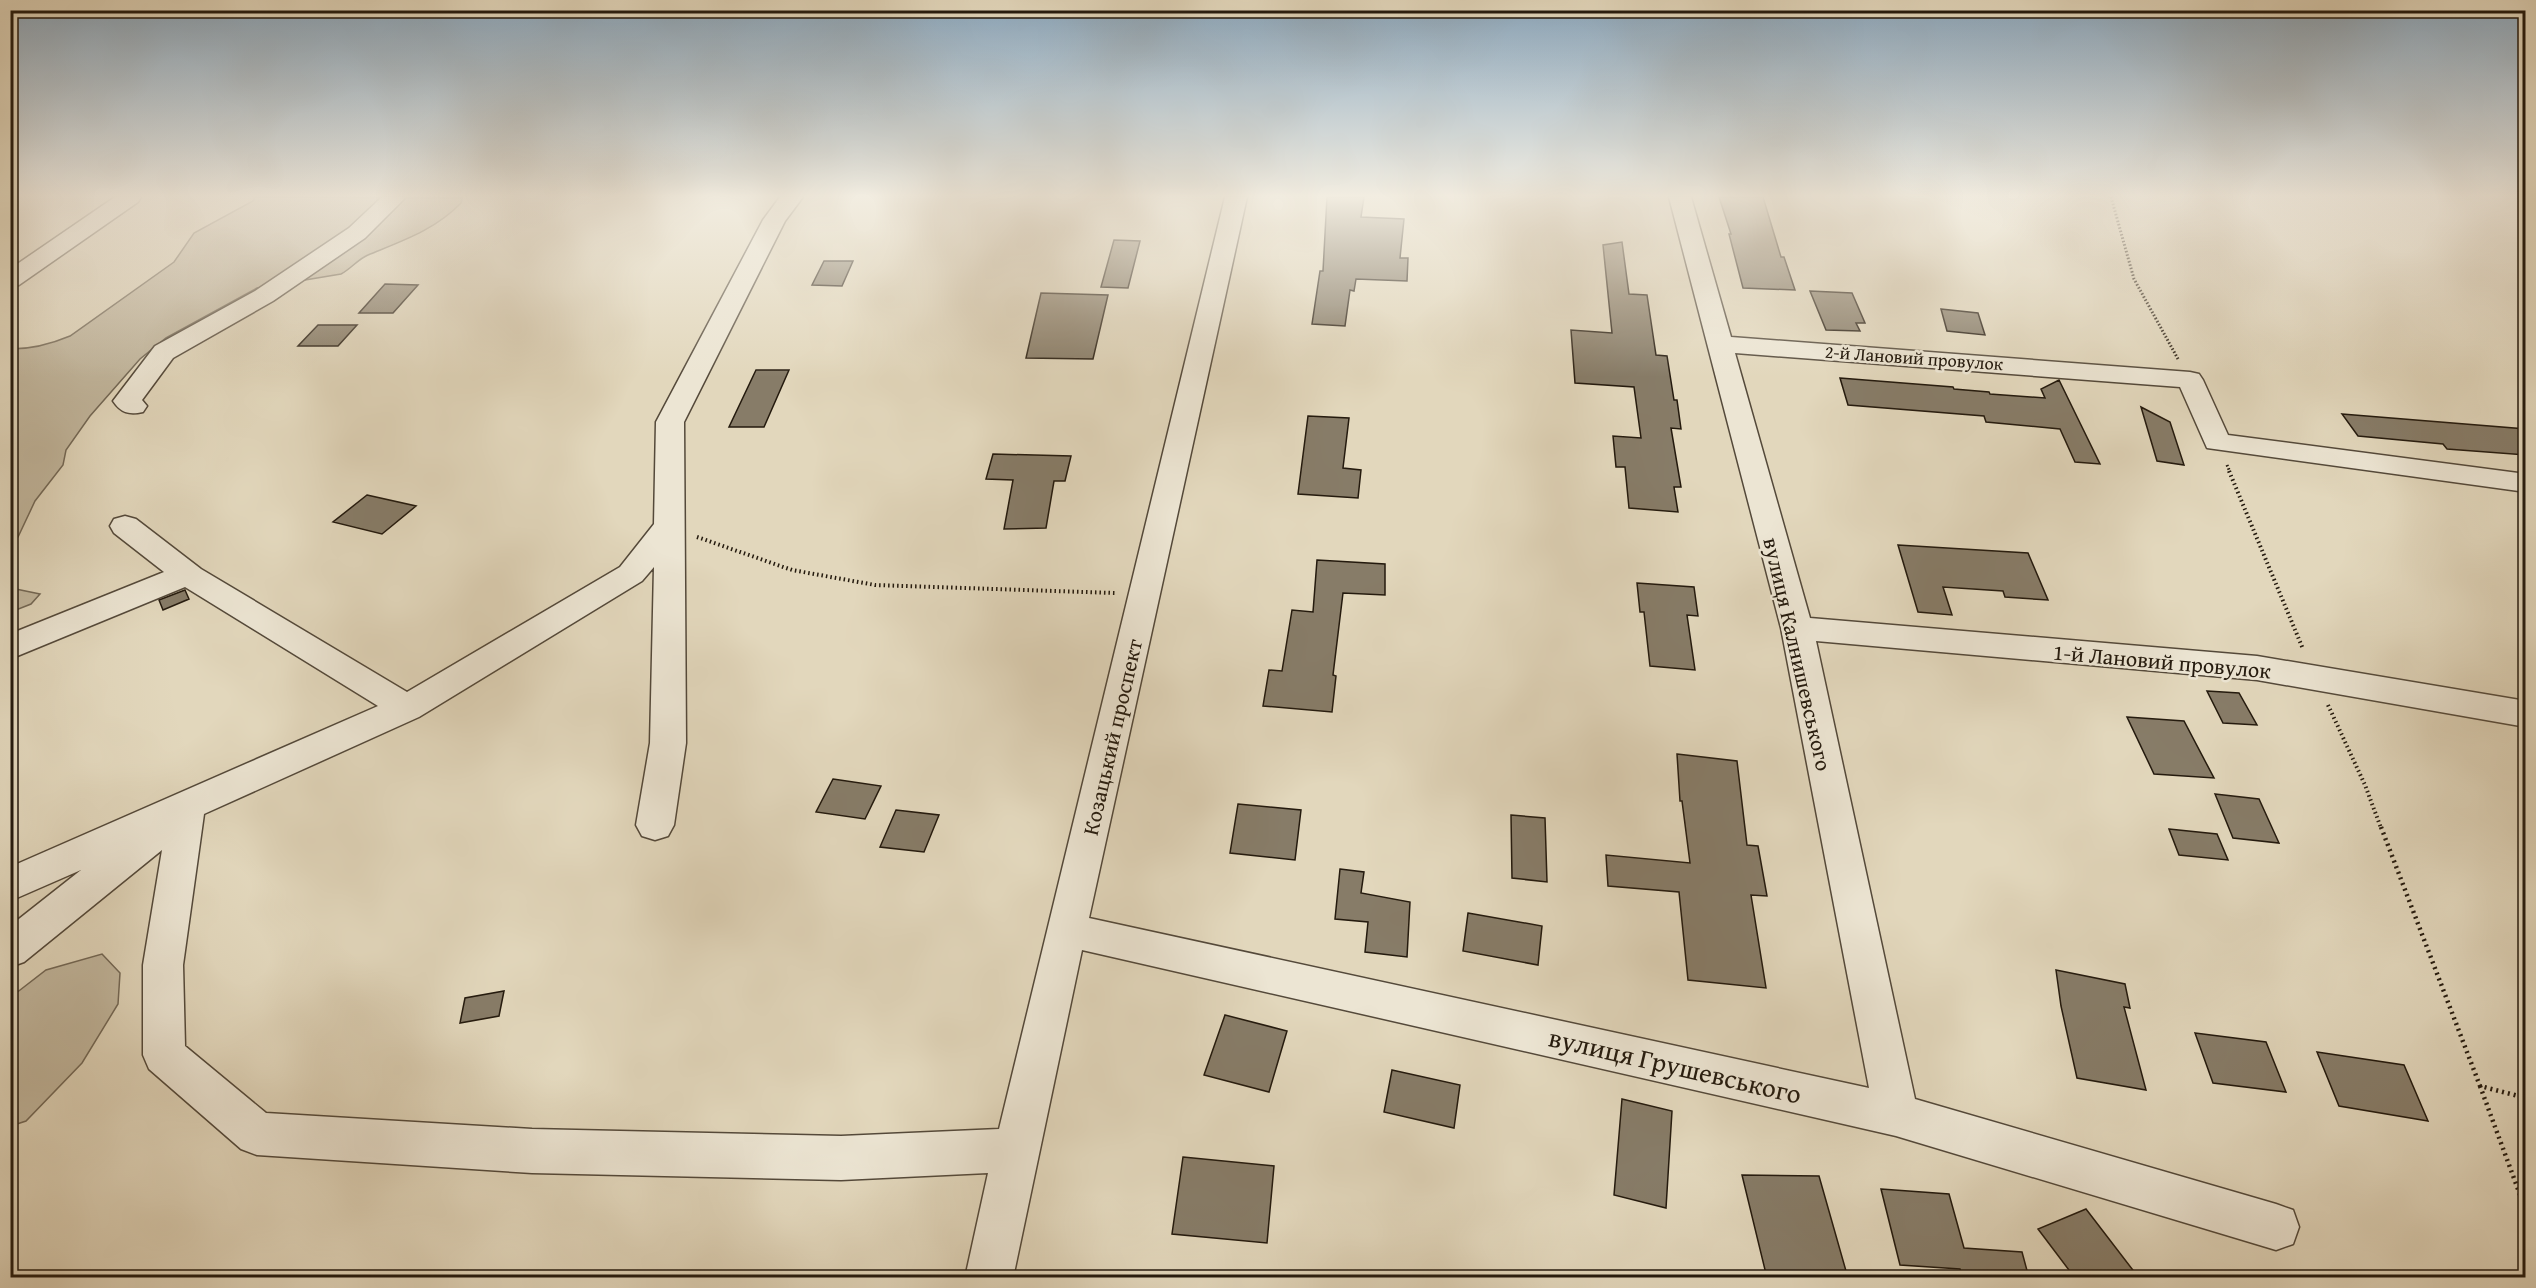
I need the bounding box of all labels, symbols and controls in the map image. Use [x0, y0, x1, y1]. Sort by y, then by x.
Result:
street label: 2-й Лановий провулок [1824, 338, 2005, 377]
street label: вулиця Калнишевського [1756, 534, 1840, 774]
street label: Козацький проспект [1074, 635, 1150, 838]
street label: 1-й Лановий провулок [2052, 636, 2273, 687]
street label: вулиця Грушевського [1545, 1016, 1806, 1114]

